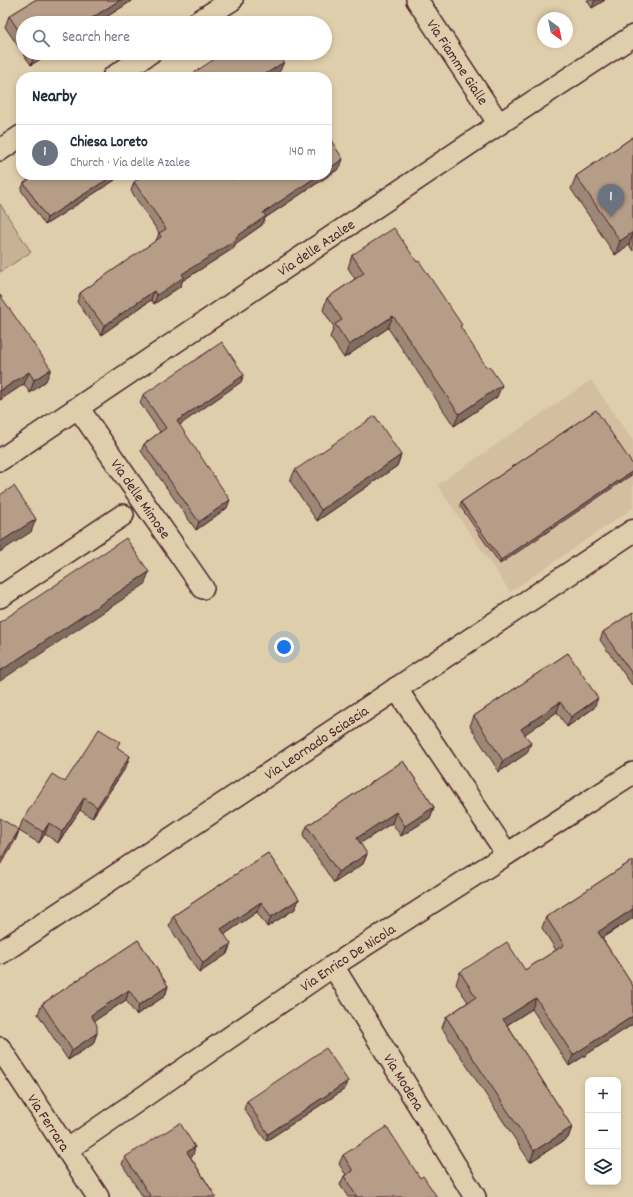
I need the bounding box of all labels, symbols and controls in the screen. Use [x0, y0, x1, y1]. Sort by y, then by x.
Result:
north arrow [537, 12, 573, 48]
search box [16, 16, 332, 60]
street label: Via Fiamme Gialle [420, 16, 493, 110]
icon: search [30, 27, 52, 49]
text: Search here [62, 27, 130, 49]
text: Nearby [32, 86, 76, 110]
text: Chiesa Loreto [70, 132, 148, 154]
text: 1 [44, 143, 46, 162]
text: 140 m [289, 143, 316, 162]
text: Church · Via delle Azalee [70, 154, 190, 173]
pin: 1 [598, 184, 624, 217]
street label: Via delle Azalee [274, 215, 361, 283]
street label: Via delle Mimose [104, 455, 175, 544]
your location [274, 637, 294, 657]
street label: Via Leornado Sciascia [261, 701, 375, 787]
street label: Via Enrico De Nicola [297, 919, 401, 998]
street label: Via Modena [376, 1050, 429, 1117]
map controls [585, 1077, 621, 1185]
button: + [585, 1077, 621, 1113]
street label: Via Ferrara [20, 1090, 75, 1157]
button: − [585, 1113, 621, 1149]
button: layers [585, 1149, 621, 1185]

